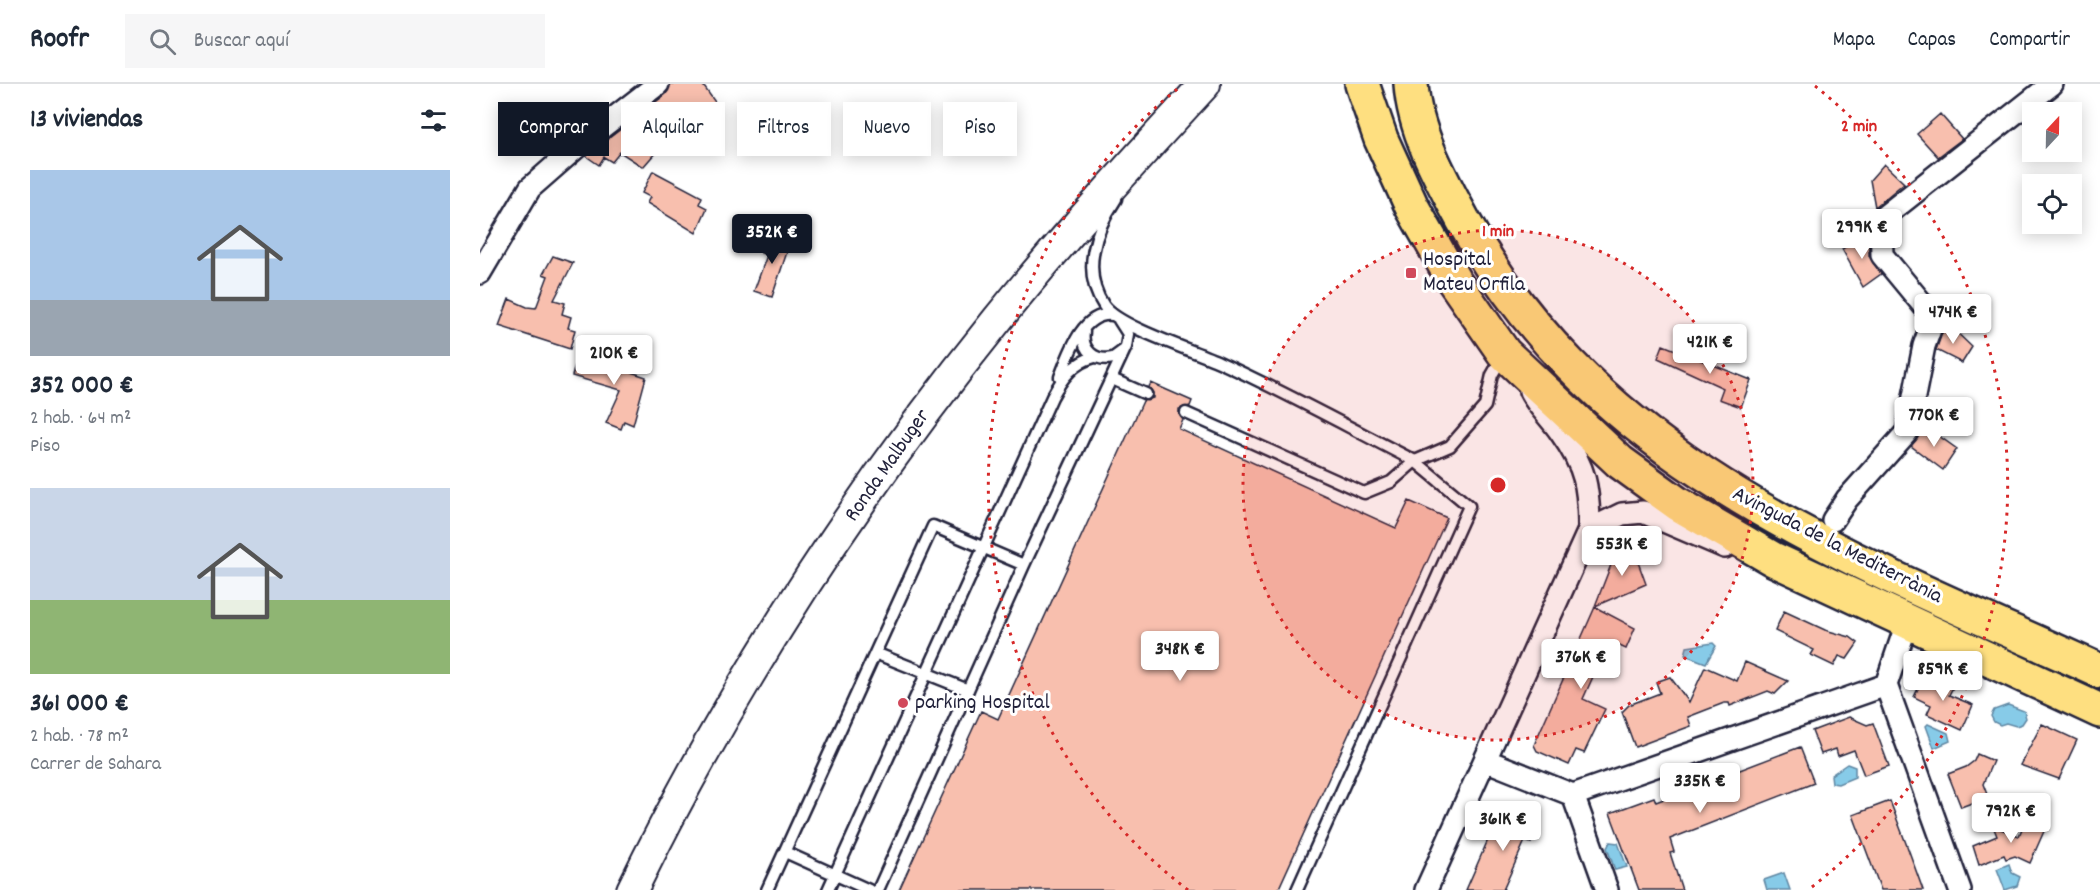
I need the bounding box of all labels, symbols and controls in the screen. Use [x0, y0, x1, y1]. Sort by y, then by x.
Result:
search box [125, 14, 545, 68]
text: Roofr [30, 21, 89, 61]
icon: search [146, 25, 179, 58]
text: Buscar aquí [194, 26, 289, 57]
text: Mapa [1833, 26, 1875, 56]
text: Capas [1908, 26, 1956, 56]
text: Compartir [1989, 26, 2070, 56]
text: 13 viviendas [30, 102, 143, 139]
chip: Comprar [498, 102, 609, 156]
chip: Alquilar [621, 102, 725, 156]
chip: Filtros [737, 102, 831, 156]
chip: Nuevo [843, 102, 931, 156]
chip: Piso [943, 102, 1017, 156]
north arrow [2022, 102, 2082, 162]
map controls [2022, 102, 2082, 234]
icon: filters [417, 104, 450, 137]
text: 2 min [1841, 115, 1877, 140]
button: locate [2022, 174, 2082, 234]
icon: home [186, 209, 294, 317]
pin: 299K € [1813, 209, 1911, 260]
pin: 352K € [723, 214, 821, 265]
text: 299K € [1836, 214, 1888, 242]
text: 352K € [746, 219, 798, 247]
text: 1 min [1482, 220, 1514, 245]
place label: Hospital Mateu Orfila [1423, 245, 1526, 301]
marker: Hospital Mateu Orfila [1404, 266, 1418, 280]
pin: 474K € [1904, 294, 2002, 345]
text: 474K € [1928, 299, 1978, 327]
pin: 421K € [1661, 324, 1759, 375]
text: 421K € [1687, 329, 1733, 357]
pin: 210K € [565, 335, 663, 386]
text: 210K € [590, 340, 639, 368]
text: 352 000 € [30, 368, 134, 405]
pin: 770K € [1885, 397, 1983, 448]
text: 770K € [1908, 402, 1960, 430]
street label: Ronda Malbuger [838, 403, 939, 529]
text: 2 hab. · 64 m² [30, 405, 131, 433]
text: Piso [30, 433, 60, 461]
centre of rings [1488, 475, 1508, 495]
street label: Avinguda de la Mediterrània [1726, 479, 1948, 613]
pin: 553K € [1573, 526, 1671, 577]
icon: home [186, 527, 294, 635]
text: 553K € [1596, 531, 1648, 559]
pin: 348K € [1131, 631, 1229, 682]
text: 348K € [1155, 636, 1205, 664]
pin: 376K € [1532, 639, 1630, 690]
text: 376K € [1555, 644, 1607, 672]
pin: 859K € [1894, 651, 1992, 702]
text: 859K € [1917, 656, 1969, 684]
text: 361 000 € [30, 686, 129, 723]
place label: parking Hospital [915, 688, 1050, 719]
marker: parking Hospital [896, 696, 910, 710]
text: 2 hab. · 78 m² [30, 723, 129, 751]
text: Carrer de Sahara [30, 751, 161, 779]
pin: 335K € [1651, 763, 1749, 814]
text: 335K € [1674, 768, 1726, 796]
pin: 792K € [1962, 793, 2060, 844]
text: 792K € [1986, 798, 2036, 826]
pin: 361K € [1454, 801, 1552, 852]
text: 361K € [1479, 806, 1527, 834]

